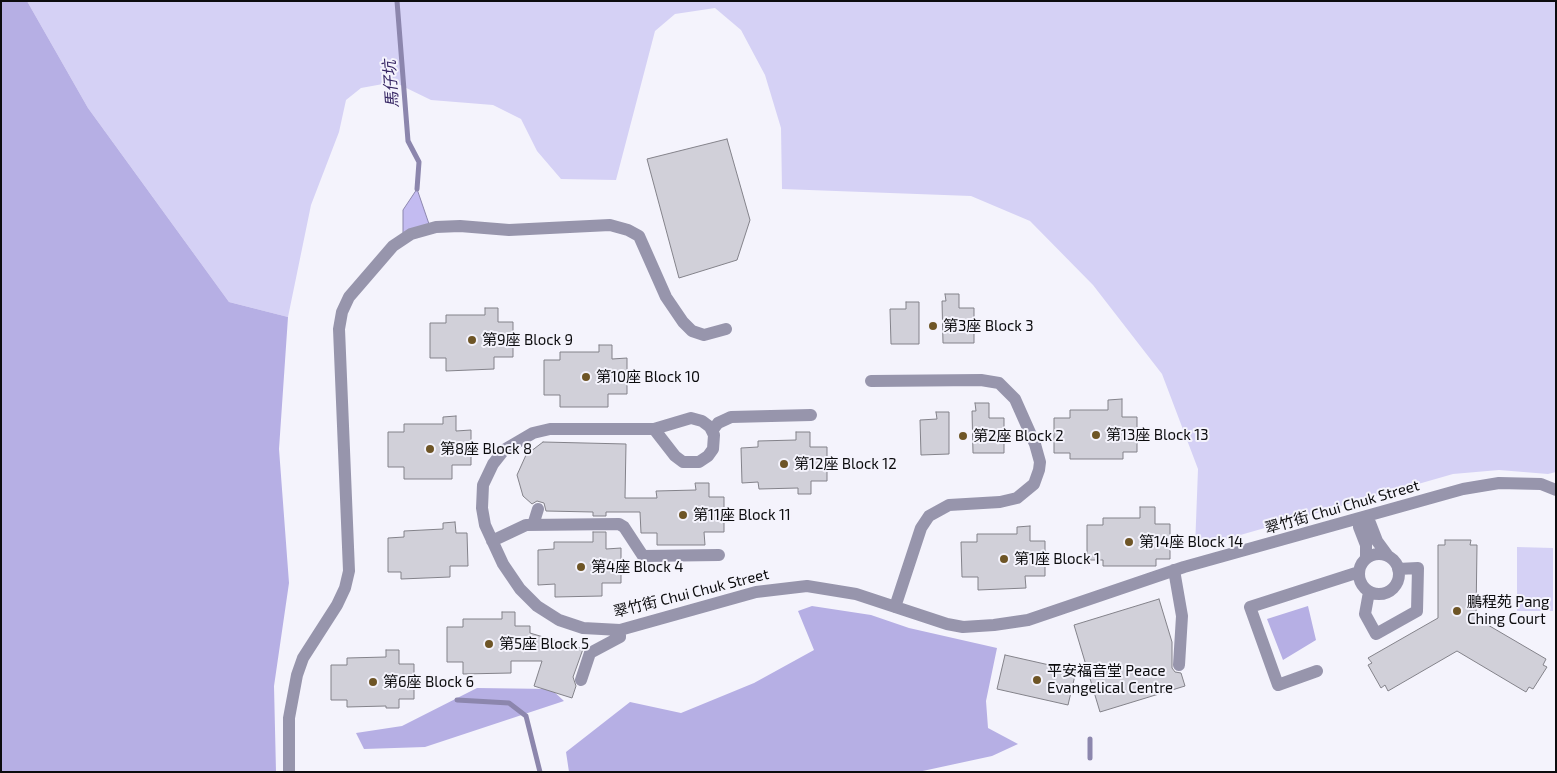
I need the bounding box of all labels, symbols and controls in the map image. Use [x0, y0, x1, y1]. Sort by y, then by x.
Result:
water label: 馬仔坑 [380, 59, 402, 109]
place label: 第3座 Block 3 [943, 317, 1034, 335]
marker: 第3座 Block 3 [927, 320, 939, 332]
place label: 第9座 Block 9 [482, 331, 573, 349]
marker: 第9座 Block 9 [466, 334, 478, 346]
place label: 第10座 Block 10 [596, 368, 700, 386]
marker: 第10座 Block 10 [580, 371, 592, 383]
place label: 第13座 Block 13 [1106, 426, 1209, 444]
place label: 第2座 Block 2 [973, 427, 1064, 445]
marker: 第13座 Block 13 [1090, 429, 1102, 441]
marker: 第2座 Block 2 [957, 430, 969, 442]
place label: 第8座 Block 8 [440, 440, 532, 458]
marker: 第8座 Block 8 [424, 443, 436, 455]
place label: 第12座 Block 12 [794, 455, 897, 473]
marker: 第12座 Block 12 [778, 458, 790, 470]
street label: 翠竹街 Chui Chuk Street [1263, 476, 1421, 538]
place label: 第11座 Block 11 [693, 506, 791, 524]
marker: 第11座 Block 11 [677, 509, 689, 521]
place label: 第14座 Block 14 [1139, 533, 1243, 551]
marker: 第14座 Block 14 [1123, 536, 1135, 548]
place label: 第1座 Block 1 [1014, 550, 1100, 568]
marker: 第1座 Block 1 [998, 553, 1010, 565]
place label: 第4座 Block 4 [591, 558, 683, 576]
marker: 第4座 Block 4 [575, 561, 587, 573]
street label: 翠竹街 Chui Chuk Street [611, 565, 771, 621]
place label: 鵬程苑 Pang Ching Court [1467, 593, 1549, 628]
marker: 鵬程苑 Pang Ching Court [1451, 605, 1463, 617]
place label: 第5座 Block 5 [499, 635, 589, 653]
marker: 第5座 Block 5 [483, 638, 495, 650]
place label: 平安福音堂 Peace Evangelical Centre [1047, 662, 1173, 697]
place label: 第6座 Block 6 [383, 673, 474, 691]
marker: 平安福音堂 Peace Evangelical Centre [1031, 674, 1043, 686]
marker: 第6座 Block 6 [367, 676, 379, 688]

